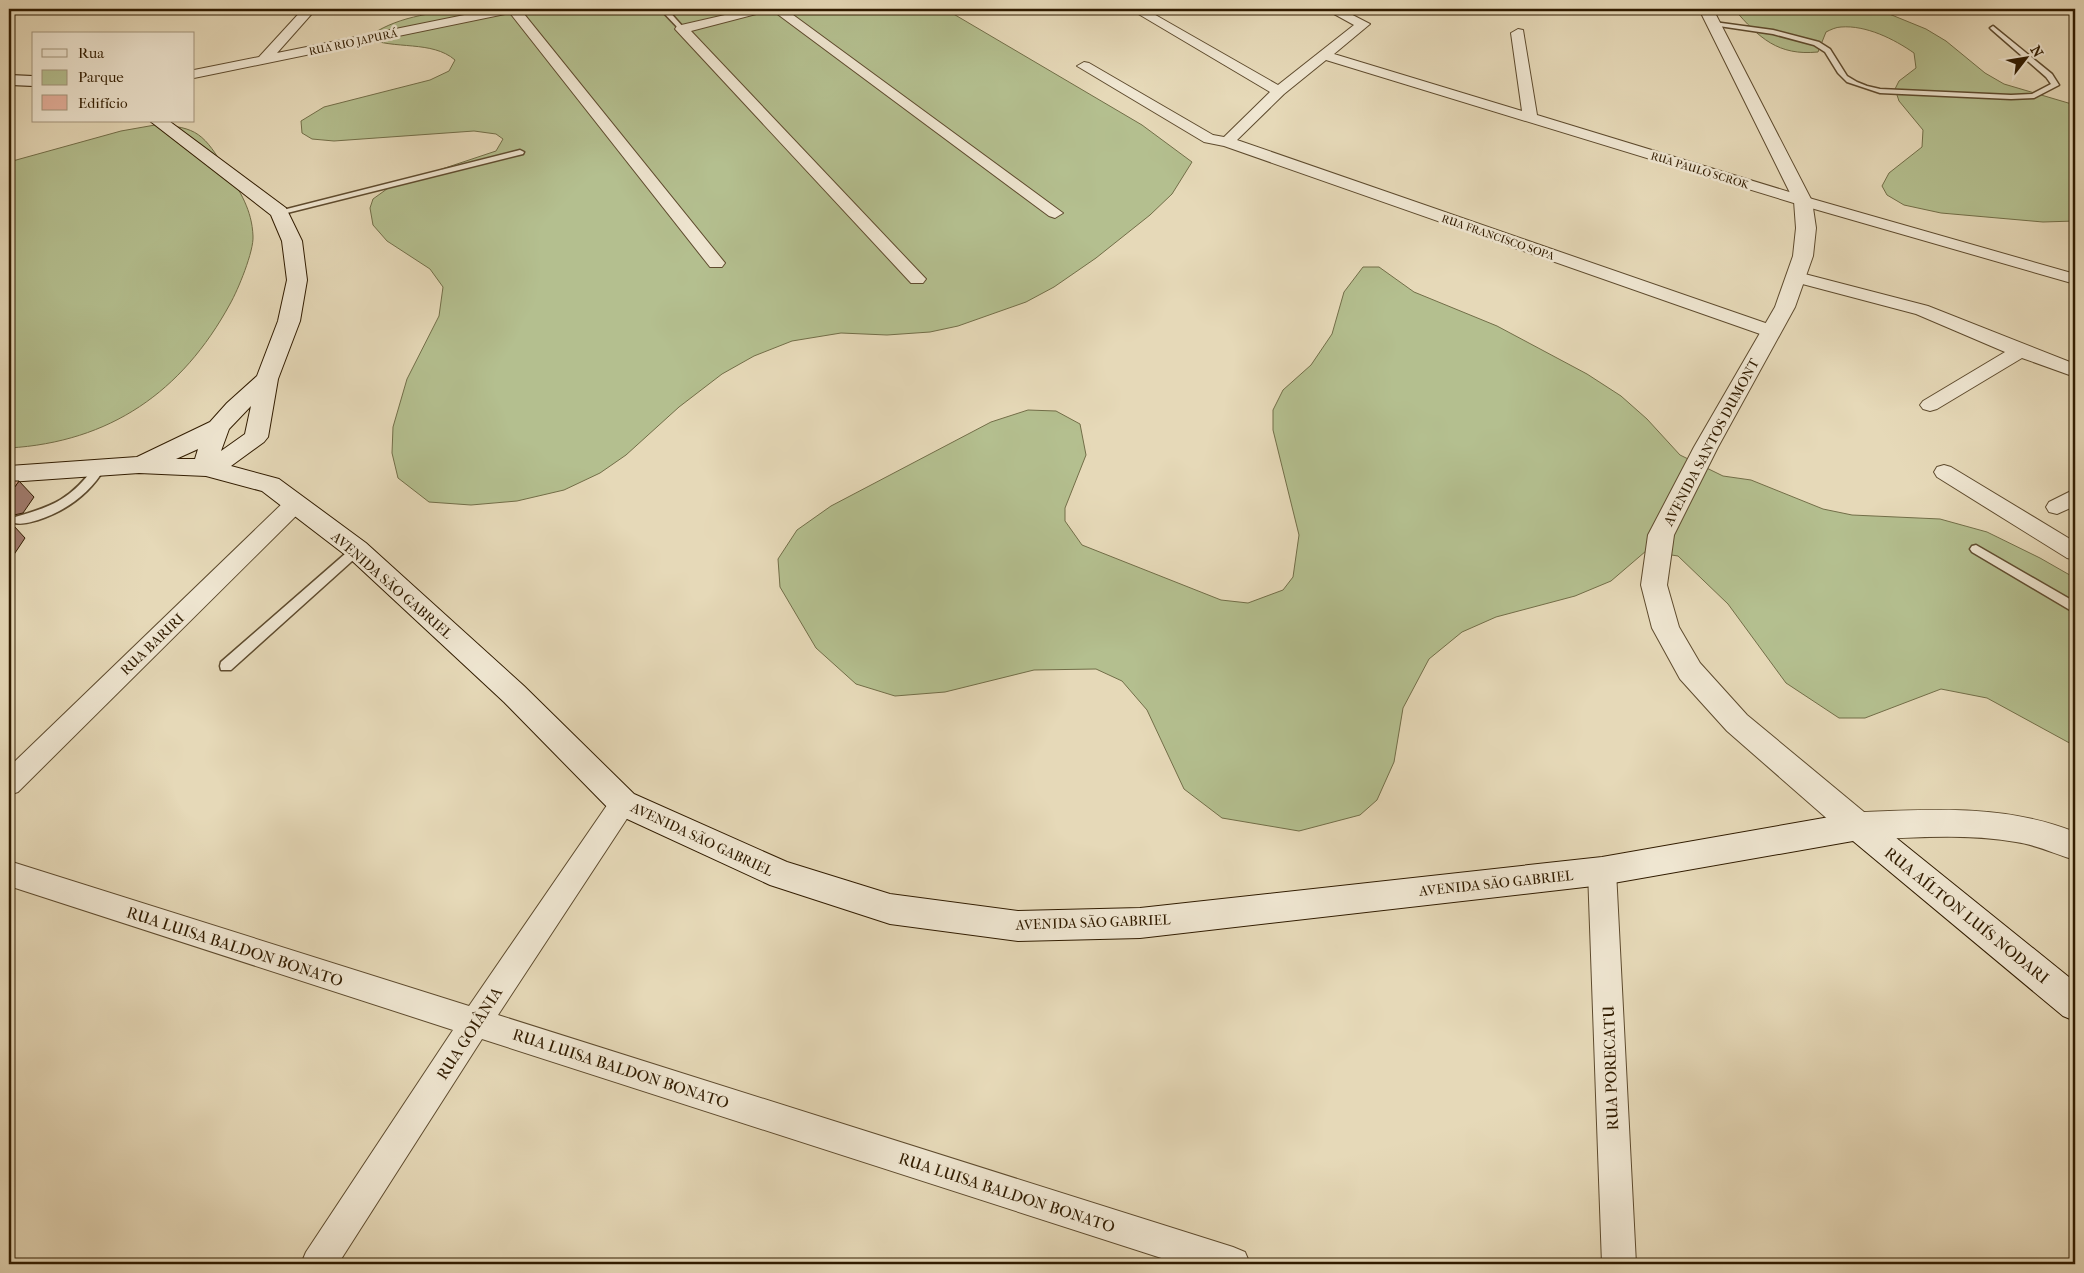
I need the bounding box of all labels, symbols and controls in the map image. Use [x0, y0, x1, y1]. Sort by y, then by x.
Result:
street label: RUA RIO JAPURÁ [308, 27, 399, 58]
legend [32, 32, 195, 122]
north arrow [2002, 32, 2052, 82]
text: N [2027, 43, 2047, 61]
text: Rua [78, 44, 105, 62]
text: Parque [78, 68, 124, 86]
text: Edifício [78, 94, 128, 112]
street label: RUA PAULO SCROK [1649, 149, 1752, 192]
street label: RUA FRANCISCO SOPA [1440, 212, 1557, 263]
street label: AVENIDA SANTOS DUMONT [1660, 355, 1763, 530]
street label: AVENIDA SÃO GABRIEL [327, 527, 456, 643]
street label: RUA BARIRI [117, 609, 188, 679]
street label: AVENIDA SÃO GABRIEL [627, 799, 776, 880]
street label: RUA AÍLTON LUÍS NODARI [1881, 842, 2053, 988]
street label: AVENIDA SÃO GABRIEL [1417, 867, 1575, 900]
street label: RUA LUISA BALDON BONATO [124, 902, 345, 990]
street label: AVENIDA SÃO GABRIEL [1014, 911, 1171, 934]
street label: RUA GOIÂNIA [432, 982, 507, 1083]
street label: RUA PORECATU [1599, 1005, 1622, 1131]
street label: RUA LUISA BALDON BONATO [510, 1024, 731, 1112]
street label: RUA LUISA BALDON BONATO [896, 1148, 1117, 1236]

